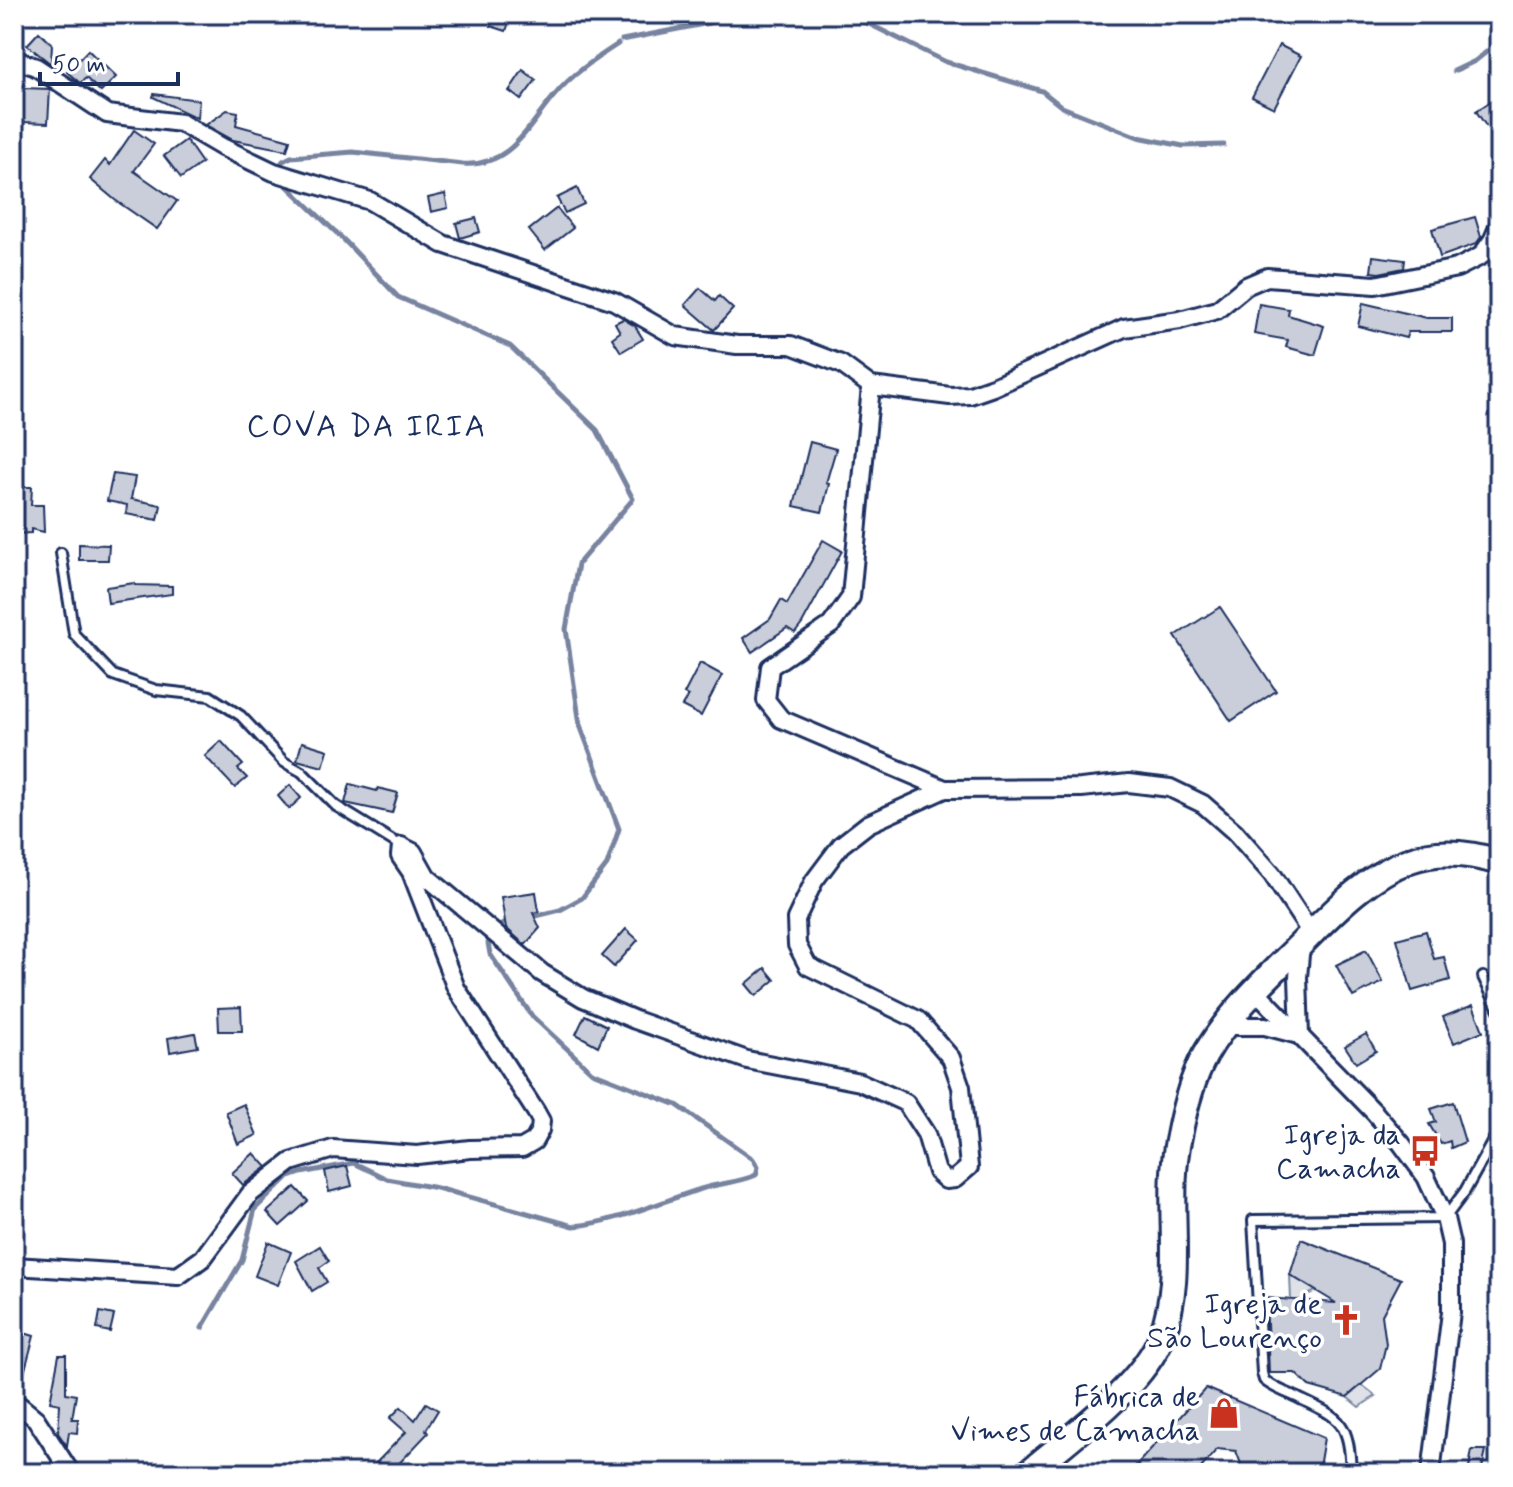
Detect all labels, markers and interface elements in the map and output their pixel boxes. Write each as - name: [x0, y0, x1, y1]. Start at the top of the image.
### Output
- scale bar: [40, 36, 178, 86]
- text: 50 m: [52, 50, 106, 81]
- district label: COVA DA IRIA: [246, 406, 488, 448]
- place label: Igreja da Camacha: [1276, 1116, 1401, 1189]
- bus stop icon: Igreja da Camacha: [1408, 1134, 1442, 1168]
- place label: Igreja de São Lourenço: [1147, 1285, 1322, 1358]
- church icon: Igreja de São Lourenço: [1329, 1303, 1363, 1337]
- place label: Fábrica de Vimes de Camacha: [951, 1378, 1200, 1451]
- shop icon: Fábrica de Vimes de Camacha: [1207, 1396, 1241, 1430]

